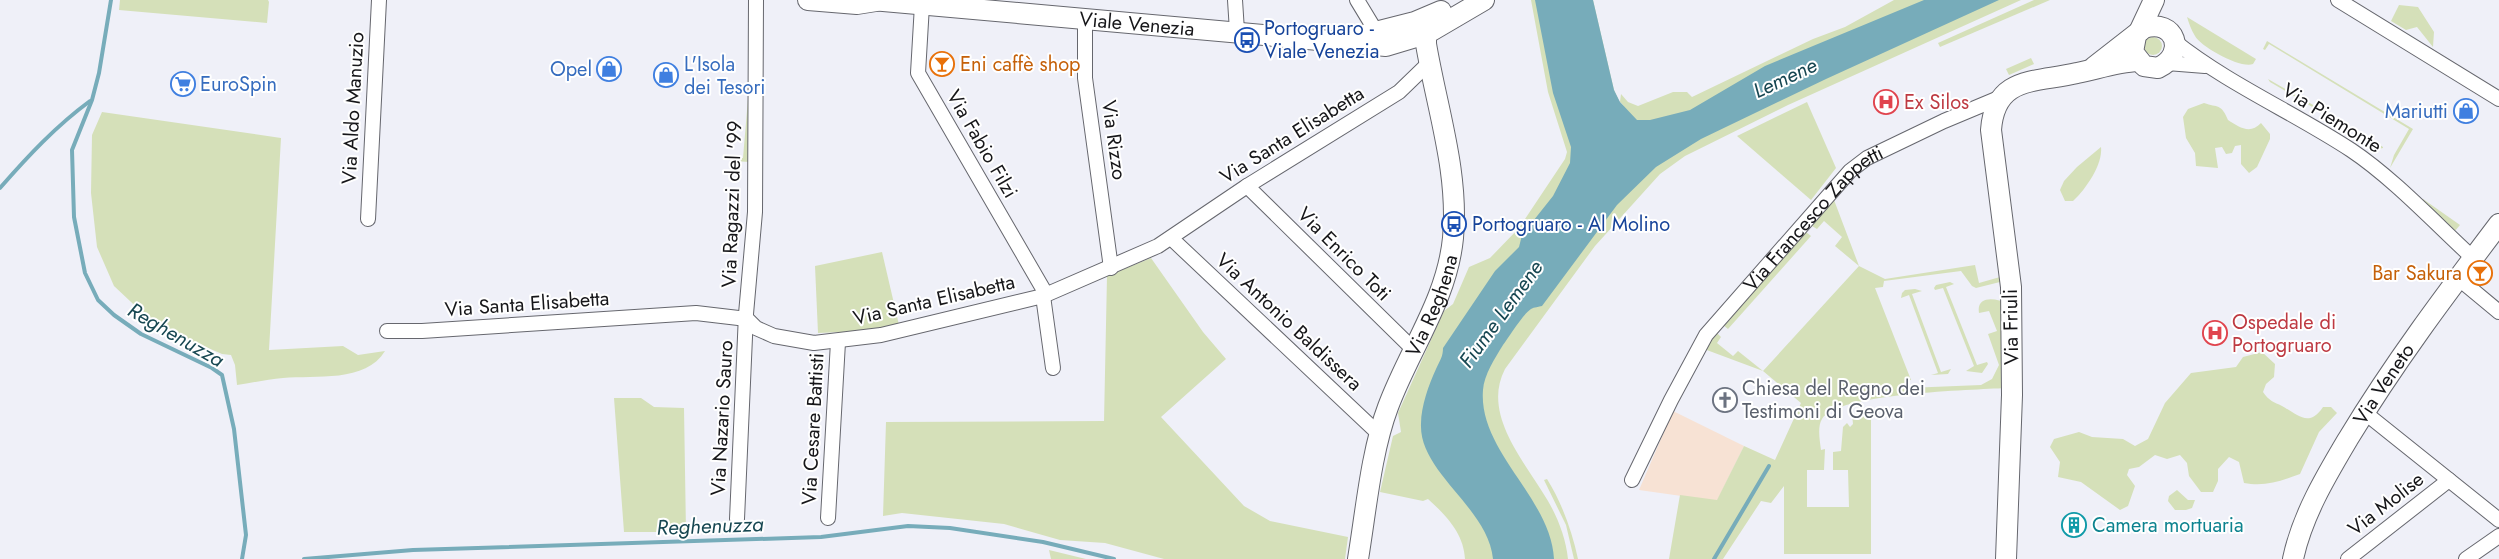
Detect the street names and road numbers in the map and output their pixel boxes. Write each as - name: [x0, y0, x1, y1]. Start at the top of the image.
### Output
- street label: Viale Venezia: [1078, 4, 1196, 43]
- street label: Via Aldo Manuzio: [335, 31, 371, 185]
- street label: Via Piemonte: [2277, 76, 2387, 160]
- street label: Via Santa Elisabetta: [1214, 79, 1370, 191]
- street label: Via Fabio Filzi: [939, 84, 1025, 204]
- street label: Via Rizzo: [1094, 98, 1134, 182]
- street label: Via Ragazzi del '99: [715, 120, 749, 288]
- street label: Via Francesco Zappetti: [1736, 138, 1888, 298]
- street label: Via Enrico Toti: [1291, 201, 1397, 307]
- street label: Via Antonio Baldissera: [1209, 246, 1369, 398]
- street label: Via Reghena: [1398, 252, 1465, 361]
- street label: Via Santa Elisabetta: [850, 267, 1018, 333]
- street label: Via Santa Elisabetta: [444, 284, 610, 324]
- street label: Via Friuli: [1996, 289, 2026, 365]
- street label: Via Veneto: [2346, 337, 2421, 430]
- street label: Via Nazario Sauro: [703, 340, 741, 496]
- street label: Via Cesare Battisti: [795, 352, 831, 506]
- street label: Via Molise: [2342, 465, 2430, 543]

